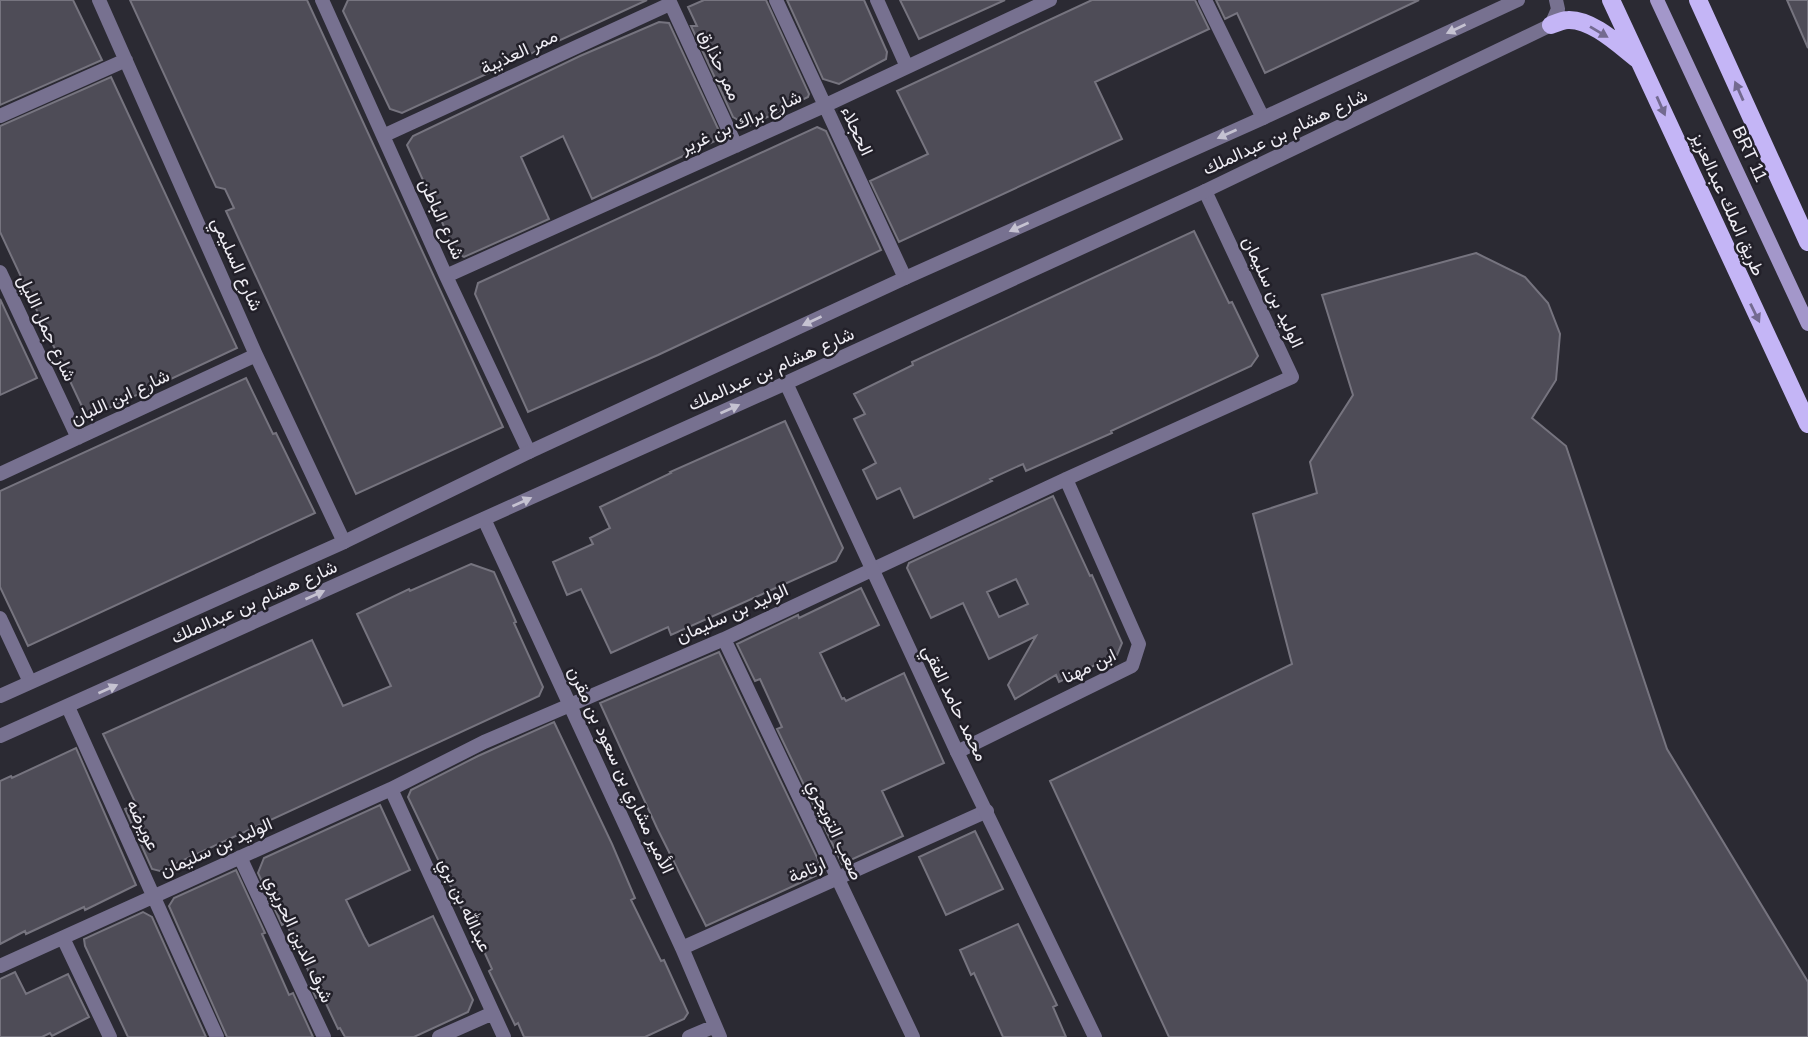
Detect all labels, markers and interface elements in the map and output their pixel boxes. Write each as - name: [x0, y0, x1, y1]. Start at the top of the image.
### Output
- one-way arrow: [1446, 23, 1466, 35]
- street label: ممر العذيبة: [477, 26, 561, 79]
- street label: ممر حذارق: [694, 26, 745, 104]
- one-way arrow: [1590, 26, 1609, 39]
- one-way arrow: [1733, 80, 1744, 101]
- street label: شارع هشام بن عبدالملك: [1199, 85, 1371, 181]
- street label: شارع براك بن غرير: [677, 86, 805, 160]
- one-way arrow: [1655, 96, 1667, 116]
- street label: الحجلاء: [837, 103, 877, 159]
- street label: BRT 11: [1728, 123, 1772, 185]
- one-way arrow: [1217, 128, 1237, 140]
- street label: طريق الملك عبدالعزيز: [1686, 128, 1769, 279]
- street label: شارع الباطن: [414, 176, 469, 263]
- street label: شارع السليمي: [203, 214, 267, 316]
- one-way arrow: [1009, 221, 1029, 233]
- street label: الوليد بن سليمان: [1238, 233, 1308, 351]
- street label: شارع جمل الليل: [12, 272, 80, 385]
- one-way arrow: [1749, 303, 1761, 323]
- one-way arrow: [802, 315, 822, 327]
- street label: شارع هشام بن عبدالملك: [685, 323, 858, 416]
- street label: شارع ابن اللبان: [67, 365, 174, 430]
- one-way arrow: [720, 403, 740, 415]
- one-way arrow: [512, 496, 533, 507]
- street label: شارع هشام بن عبدالملك: [168, 556, 341, 649]
- street label: الوليد بن سليمان: [673, 579, 792, 648]
- one-way arrow: [305, 589, 325, 601]
- street label: محمد حامد الفقي: [914, 642, 992, 766]
- street label: ابن مهنا: [1059, 645, 1119, 688]
- street label: الأمير مشاري بن سعود بن مقرن: [560, 663, 678, 879]
- one-way arrow: [97, 683, 118, 694]
- street label: صعب التويجري: [798, 777, 867, 885]
- street label: عويرضه: [122, 797, 163, 854]
- street label: الوليد بن سليمان: [157, 813, 276, 882]
- street label: ارتامة: [785, 853, 829, 888]
- street label: عبدالله بن بري: [430, 855, 496, 957]
- street label: شرف الدين الحريري: [256, 872, 337, 1008]

